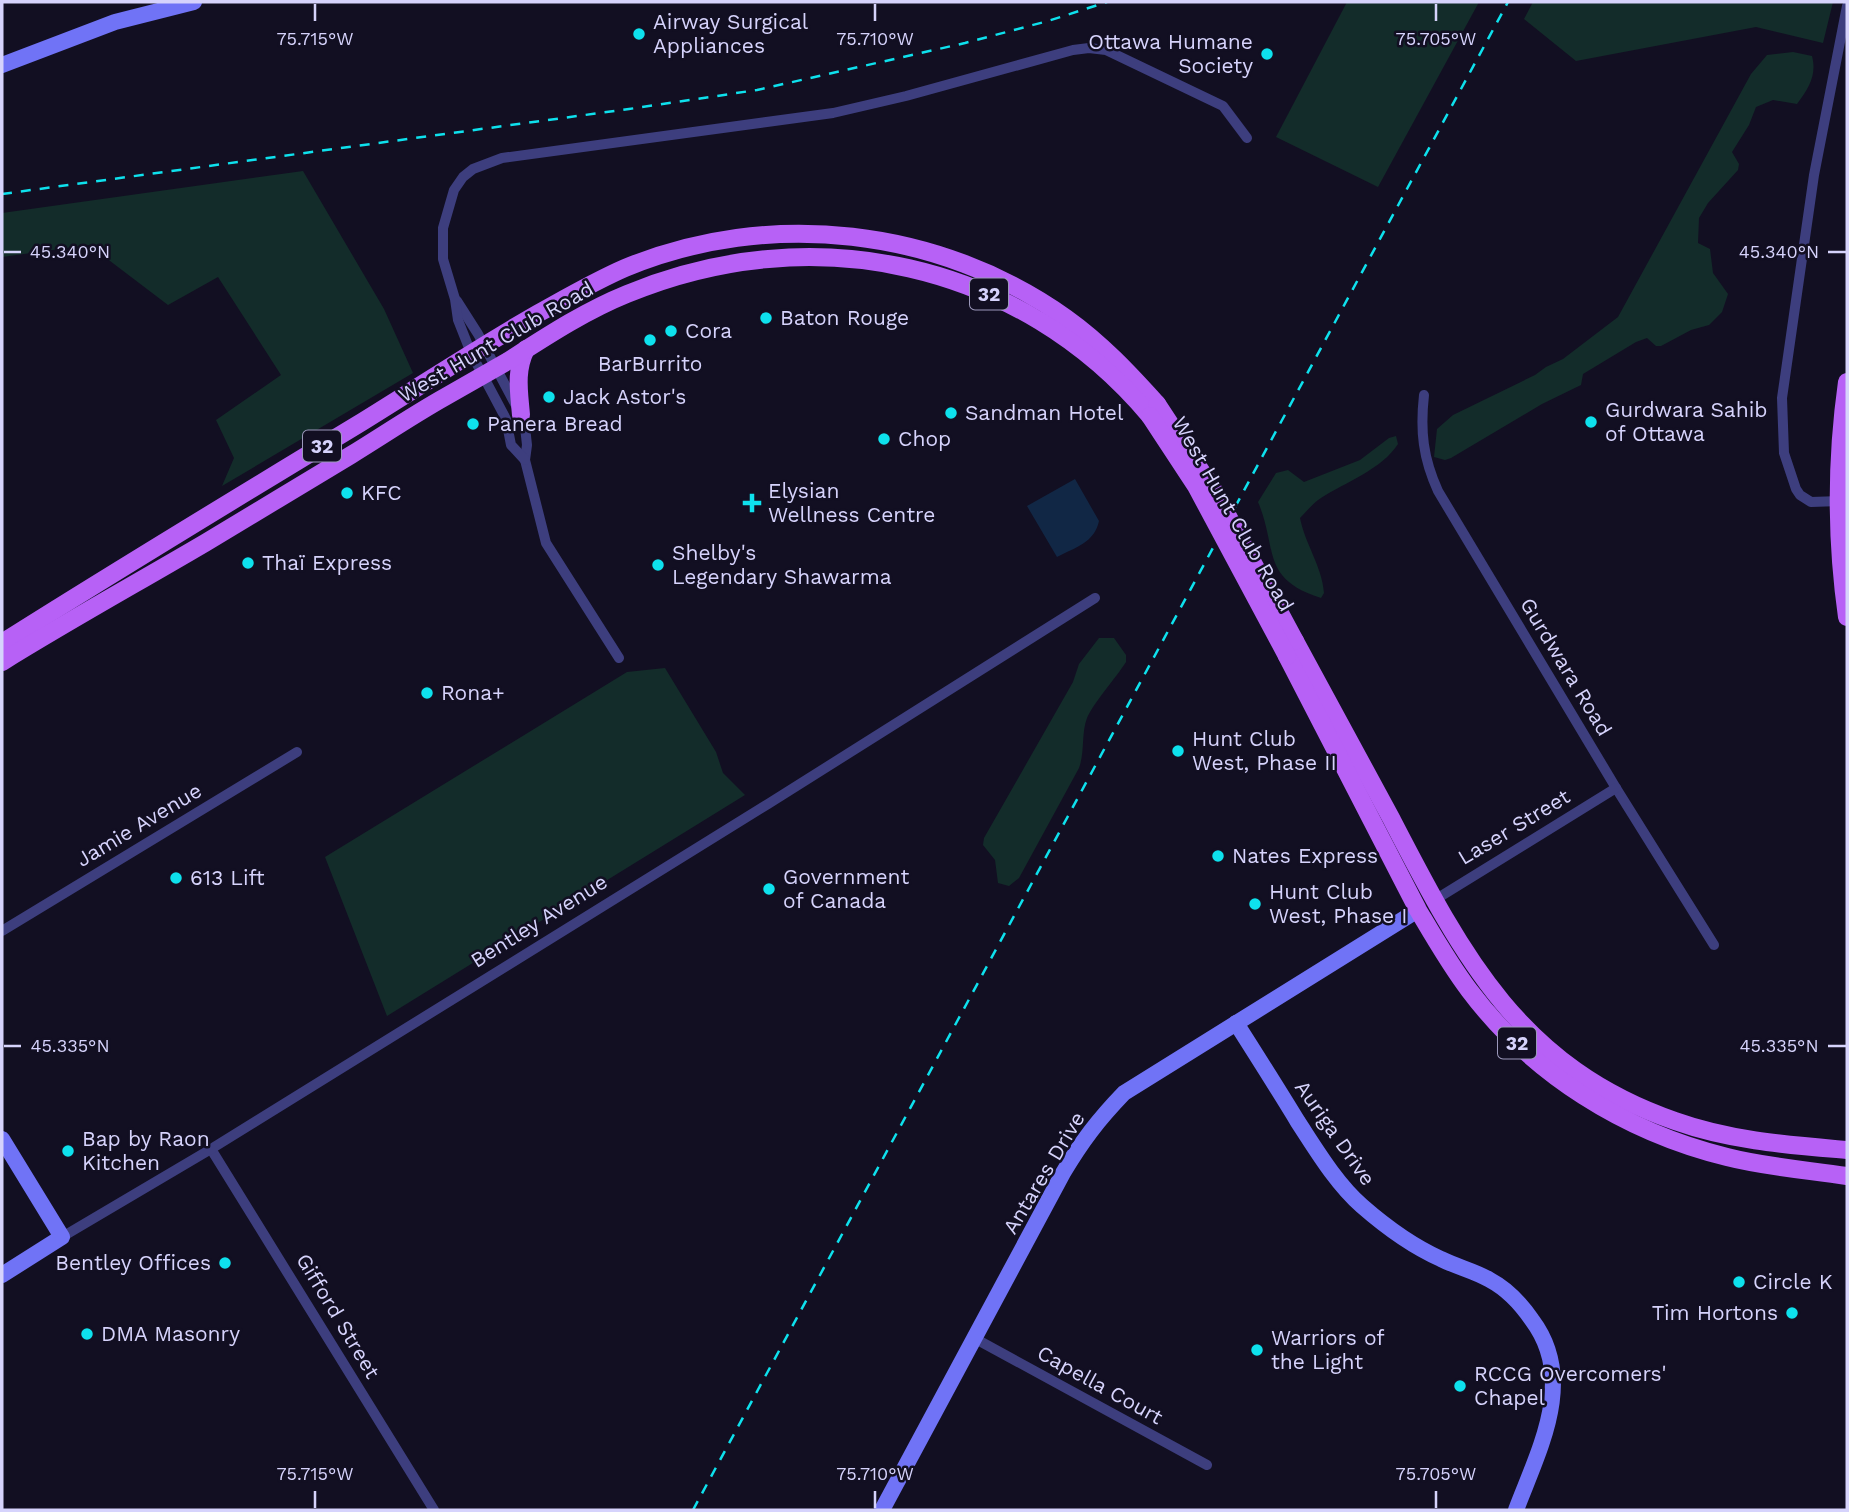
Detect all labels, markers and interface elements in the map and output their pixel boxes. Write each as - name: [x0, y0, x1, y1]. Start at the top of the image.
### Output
- place label: Airway Surgical Appliances: [653, 9, 809, 58]
- marker: Airway Surgical Appliances: [631, 26, 647, 42]
- text: 75.715°W: [277, 28, 353, 49]
- text: 75.710°W: [836, 28, 914, 49]
- text: 75.705°W: [1396, 28, 1476, 49]
- place label: Ottawa Humane Society: [1088, 29, 1253, 78]
- marker: Ottawa Humane Society: [1259, 46, 1275, 62]
- text: 45.340°N: [30, 241, 110, 262]
- text: 45.340°N: [1739, 241, 1819, 262]
- street label: West Hunt Club Road: [394, 275, 598, 408]
- road number: 32: [970, 278, 1008, 310]
- place label: Baton Rouge: [780, 305, 909, 330]
- marker: Baton Rouge: [758, 310, 774, 326]
- place label: Cora: [685, 318, 732, 343]
- marker: Cora: [663, 323, 679, 339]
- marker: BarBurrito: [642, 332, 658, 348]
- place label: BarBurrito: [598, 351, 702, 376]
- place label: Jack Astor's: [563, 384, 686, 409]
- marker: Jack Astor's: [541, 389, 557, 405]
- place label: Gurdwara Sahib of Ottawa: [1605, 397, 1768, 446]
- place label: Sandman Hotel: [965, 400, 1124, 425]
- marker: Sandman Hotel: [943, 405, 959, 421]
- place label: Panera Bread: [487, 411, 623, 436]
- street label: West Hunt Club Road: [1167, 412, 1300, 616]
- marker: Gurdwara Sahib of Ottawa: [1583, 414, 1599, 430]
- marker: Panera Bread: [465, 416, 481, 432]
- place label: Chop: [898, 426, 951, 451]
- road number: 32: [303, 430, 341, 462]
- marker: Chop: [876, 431, 892, 447]
- place label: Elysian Wellness Centre: [768, 478, 935, 527]
- place label: KFC: [361, 480, 402, 505]
- marker: KFC: [339, 485, 355, 501]
- marker: Elysian Wellness Centre: [742, 493, 762, 513]
- place label: Shelby's Legendary Shawarma: [672, 540, 892, 589]
- place label: Thaï Express: [262, 550, 392, 575]
- marker: Thaï Express: [240, 555, 256, 571]
- marker: Shelby's Legendary Shawarma: [650, 557, 666, 573]
- street label: Gurdwara Road: [1515, 593, 1618, 740]
- place label: Rona+: [441, 680, 505, 705]
- marker: Rona+: [419, 685, 435, 701]
- place label: Hunt Club West, Phase II: [1192, 726, 1337, 775]
- marker: Hunt Club West, Phase II: [1170, 743, 1186, 759]
- street label: Jamie Avenue: [72, 777, 206, 872]
- street label: Laser Street: [1453, 783, 1574, 870]
- place label: Nates Express: [1232, 843, 1378, 868]
- marker: Nates Express: [1210, 848, 1226, 864]
- place label: Government of Canada: [783, 864, 909, 913]
- place label: 613 Lift: [190, 865, 265, 890]
- street label: Bentley Avenue: [466, 869, 612, 973]
- marker: 613 Lift: [168, 870, 184, 886]
- place label: Hunt Club West, Phase I: [1269, 879, 1407, 928]
- marker: Government of Canada: [761, 881, 777, 897]
- marker: Hunt Club West, Phase I: [1247, 896, 1263, 912]
- road number: 32: [1498, 1028, 1536, 1058]
- text: 45.335°N: [30, 1035, 110, 1056]
- text: 45.335°N: [1739, 1035, 1819, 1056]
- street label: Auriga Drive: [1290, 1075, 1381, 1190]
- street label: Antares Drive: [997, 1107, 1090, 1238]
- place label: Bap by Raon Kitchen: [82, 1126, 210, 1175]
- marker: Bap by Raon Kitchen: [60, 1143, 76, 1159]
- street label: Gifford Street: [291, 1249, 386, 1383]
- place label: Bentley Offices: [55, 1250, 211, 1275]
- marker: Bentley Offices: [217, 1255, 233, 1271]
- place label: Circle K: [1753, 1269, 1833, 1294]
- marker: Circle K: [1731, 1274, 1747, 1290]
- place label: Tim Hortons: [1652, 1300, 1778, 1325]
- marker: Tim Hortons: [1784, 1305, 1800, 1321]
- place label: DMA Masonry: [101, 1321, 240, 1346]
- place label: Warriors of the Light: [1271, 1325, 1385, 1374]
- marker: DMA Masonry: [79, 1326, 95, 1342]
- street label: Capella Court: [1033, 1340, 1168, 1429]
- marker: Warriors of the Light: [1249, 1342, 1265, 1358]
- place label: RCCG Overcomers' Chapel: [1474, 1361, 1666, 1410]
- marker: RCCG Overcomers' Chapel: [1452, 1378, 1468, 1394]
- text: 75.715°W: [277, 1463, 353, 1484]
- text: 75.710°W: [836, 1463, 914, 1484]
- text: 75.705°W: [1396, 1463, 1476, 1484]

